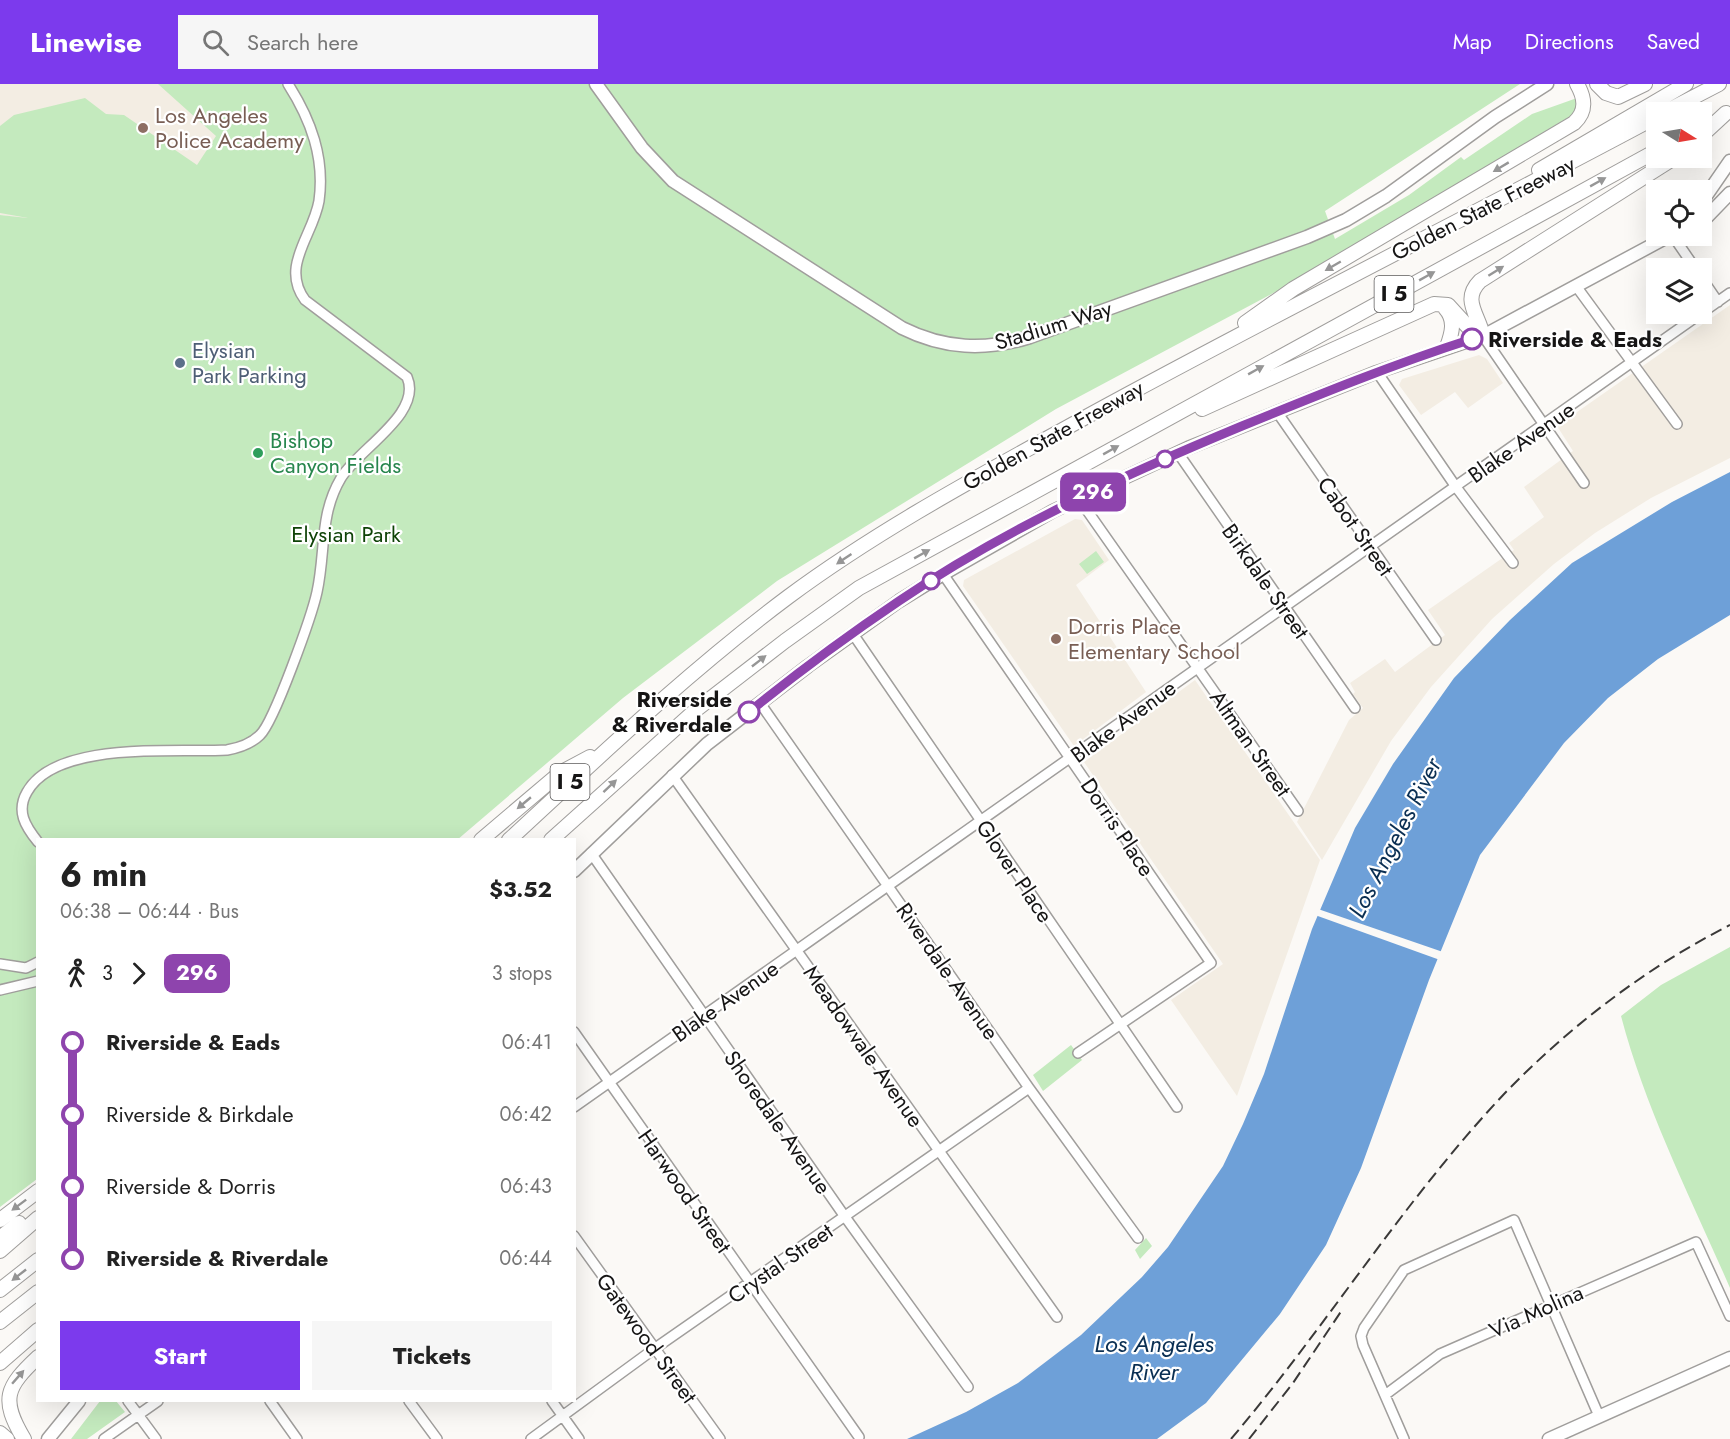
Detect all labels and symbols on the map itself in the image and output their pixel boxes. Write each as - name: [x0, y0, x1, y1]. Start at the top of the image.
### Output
- place label: Los Angeles Police Academy: [155, 99, 304, 156]
- north arrow: [1646, 102, 1712, 168]
- marker: Los Angeles Police Academy: [136, 121, 150, 135]
- street label: Golden State Freeway: [1386, 148, 1581, 268]
- one-way arrow: [1493, 162, 1509, 173]
- one-way arrow: [1590, 177, 1607, 187]
- one-way arrow: [1325, 260, 1341, 271]
- one-way arrow: [1488, 266, 1504, 277]
- one-way arrow: [1419, 271, 1436, 281]
- road number: I 5: [1374, 276, 1414, 312]
- street label: Stadium Way: [990, 292, 1116, 358]
- place label: Riverside & Eads: [1488, 323, 1662, 355]
- marker: Riverside & Eads: [1461, 328, 1483, 350]
- place label: Elysian Park Parking: [192, 334, 307, 391]
- marker: Elysian Park Parking: [173, 356, 187, 370]
- one-way arrow: [1248, 365, 1265, 375]
- street label: Golden State Freeway: [957, 372, 1150, 498]
- street label: Blake Avenue: [1461, 393, 1581, 491]
- place label: Bishop Canyon Fields: [270, 424, 401, 481]
- one-way arrow: [1102, 445, 1119, 455]
- marker: Bishop Canyon Fields: [251, 446, 265, 460]
- unlabelled marker: [1156, 450, 1174, 468]
- street label: Cabot Street: [1310, 470, 1402, 583]
- line badge: 296: [1058, 472, 1128, 512]
- street label: Birkdale Street: [1215, 517, 1318, 646]
- park label: Elysian Park: [291, 518, 401, 550]
- one-way arrow: [913, 549, 930, 559]
- one-way arrow: [837, 553, 853, 565]
- unlabelled marker: [922, 572, 940, 590]
- place label: Dorris Place Elementary School: [1068, 610, 1240, 667]
- marker: Dorris Place Elementary School: [1049, 632, 1063, 646]
- one-way arrow: [751, 655, 767, 667]
- street label: Blake Avenue: [1064, 672, 1182, 770]
- place label: Riverside & Riverdale: [612, 683, 732, 740]
- street label: Altman Street: [1203, 683, 1300, 803]
- marker: Riverside & Riverdale: [738, 701, 760, 723]
- water label: Los Angeles River: [1339, 750, 1451, 924]
- road number: I 5: [550, 764, 590, 800]
- street label: Dorris Place: [1073, 771, 1163, 883]
- one-way arrow: [602, 779, 617, 793]
- one-way arrow: [517, 796, 532, 809]
- street label: Glover Place: [969, 813, 1061, 929]
- street label: Riverdale Avenue: [889, 896, 1007, 1046]
- street label: Blake Avenue: [665, 952, 785, 1050]
- street label: Meadowvale Avenue: [796, 958, 932, 1134]
- street label: Shoredale Avenue: [716, 1044, 840, 1200]
- street label: Harwood Street: [630, 1123, 740, 1260]
- one-way arrow: [11, 1199, 26, 1211]
- street label: Crystal Street: [721, 1215, 840, 1311]
- street label: Gatewood Street: [589, 1266, 706, 1410]
- one-way arrow: [11, 1269, 27, 1282]
- street label: Via Molina: [1484, 1276, 1588, 1346]
- water label: Los Angeles River: [1094, 1326, 1214, 1389]
- one-way arrow: [12, 1369, 25, 1385]

